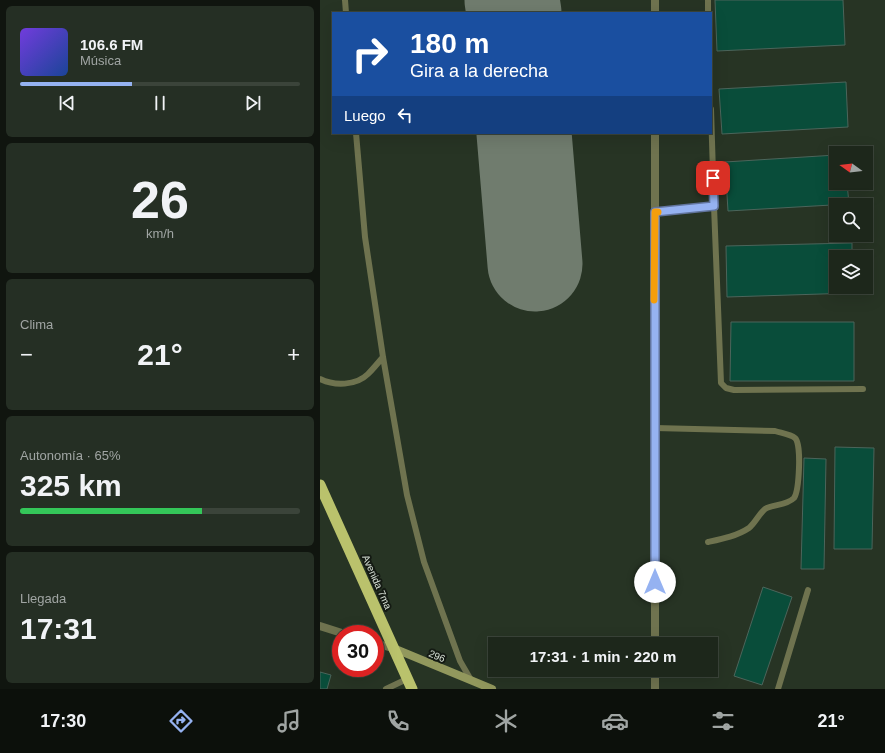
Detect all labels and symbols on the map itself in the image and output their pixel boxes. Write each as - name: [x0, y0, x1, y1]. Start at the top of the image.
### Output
- north arrow: [829, 146, 873, 190]
- pin: [696, 161, 730, 195]
- street label: Avenida 7ma: [360, 553, 394, 611]
- position arrow: [634, 561, 676, 603]
- speed limit sign: 30: [332, 625, 384, 677]
- street label: 296: [427, 648, 447, 664]

